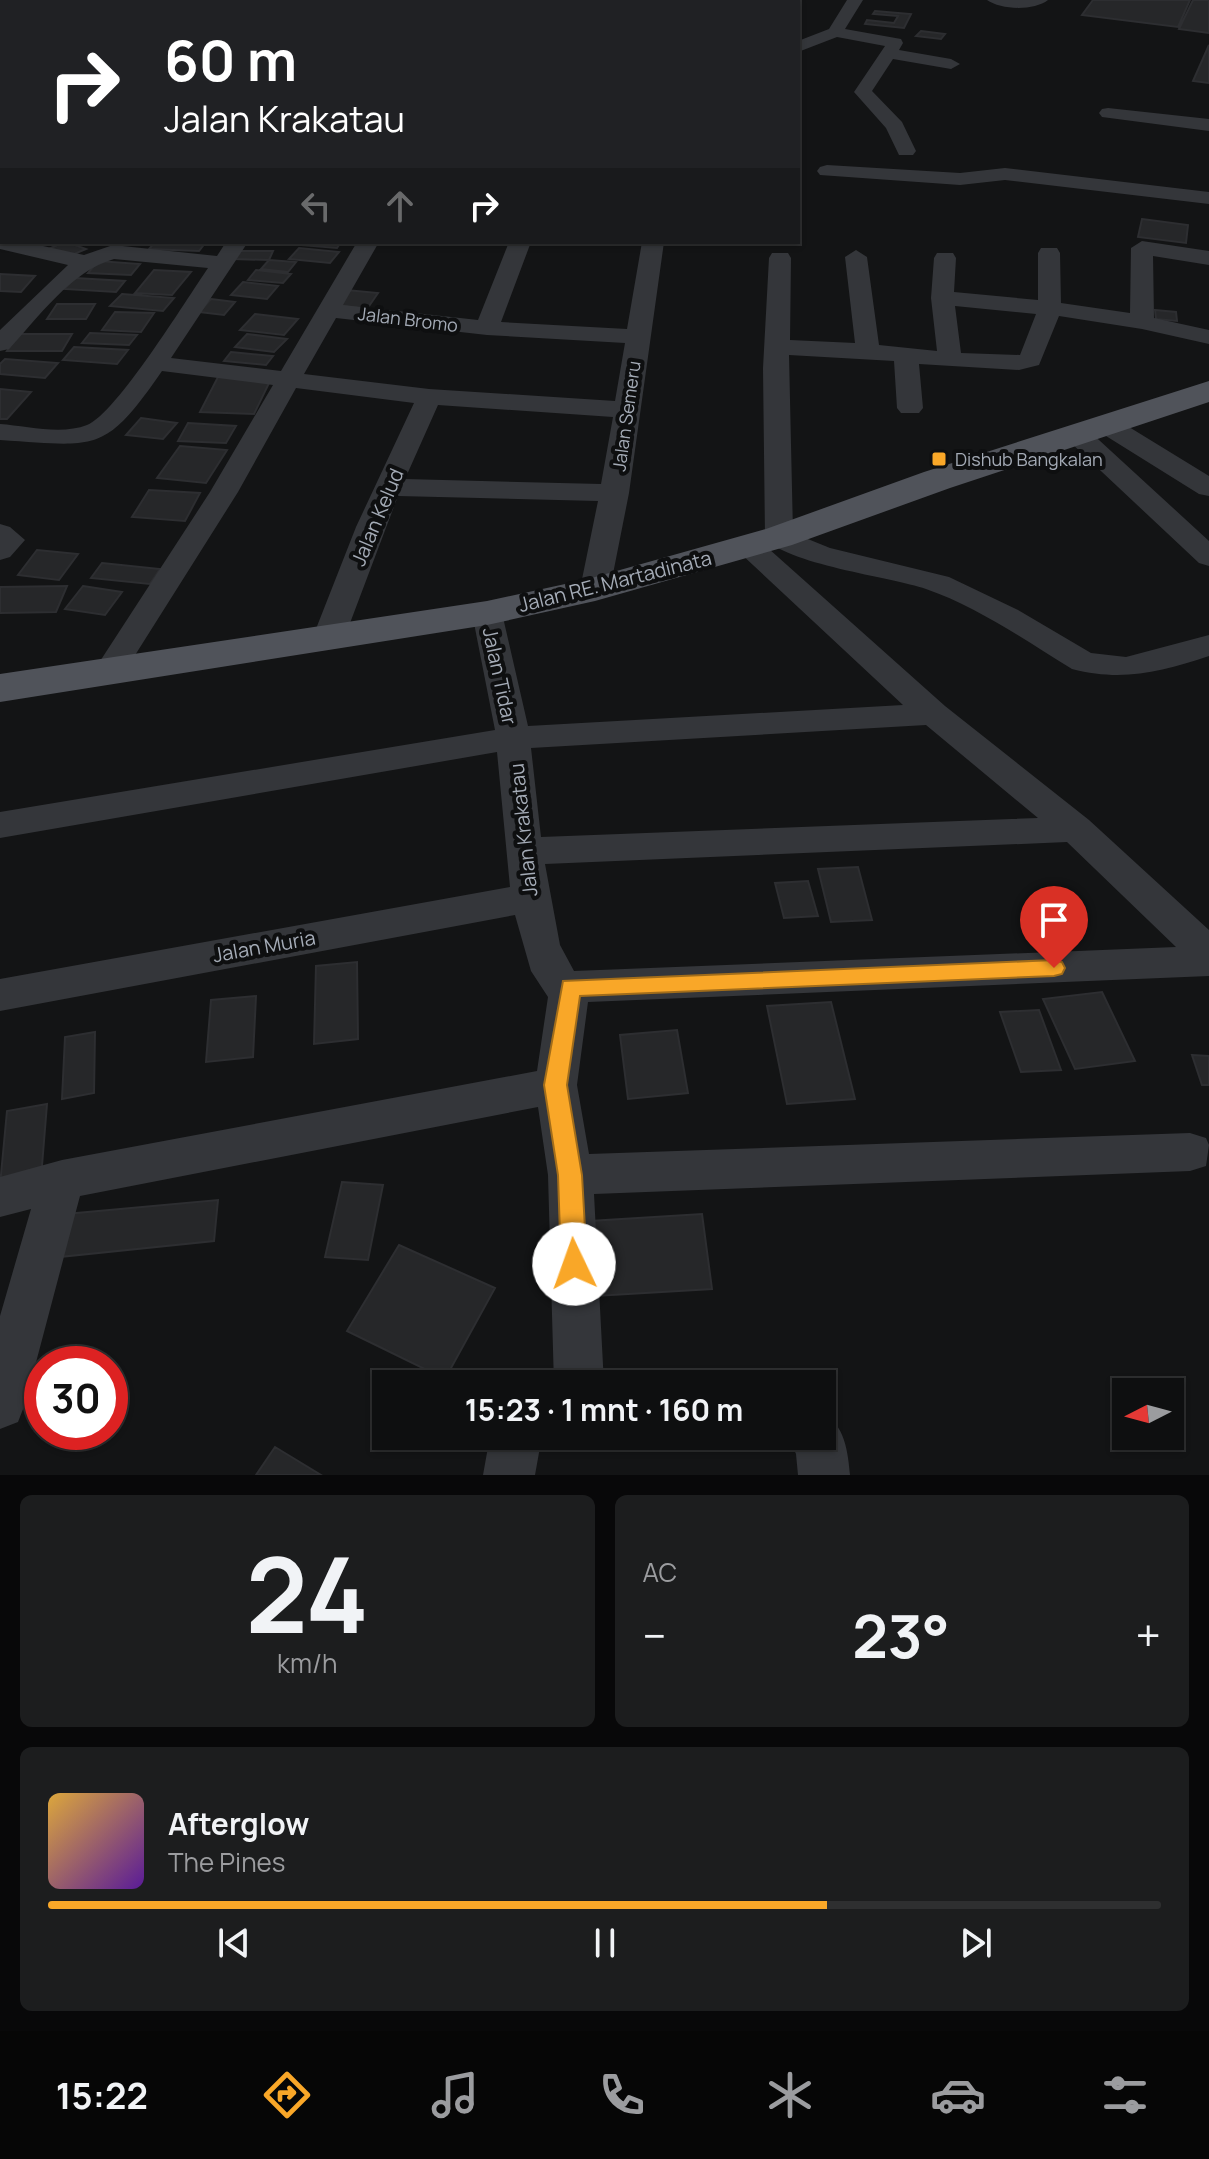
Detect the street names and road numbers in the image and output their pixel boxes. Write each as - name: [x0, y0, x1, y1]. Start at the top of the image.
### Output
- street label: Jalan Bromo: [357, 301, 459, 337]
- street label: Jalan Semeru: [606, 359, 646, 473]
- street label: Jalan Kelud: [344, 464, 410, 570]
- street label: Jalan RE. Martadinata: [516, 544, 714, 618]
- street label: Jalan Tidar: [477, 625, 523, 727]
- street label: Jalan Krakatau: [503, 762, 543, 898]
- street label: Jalan Muria: [211, 924, 317, 968]

